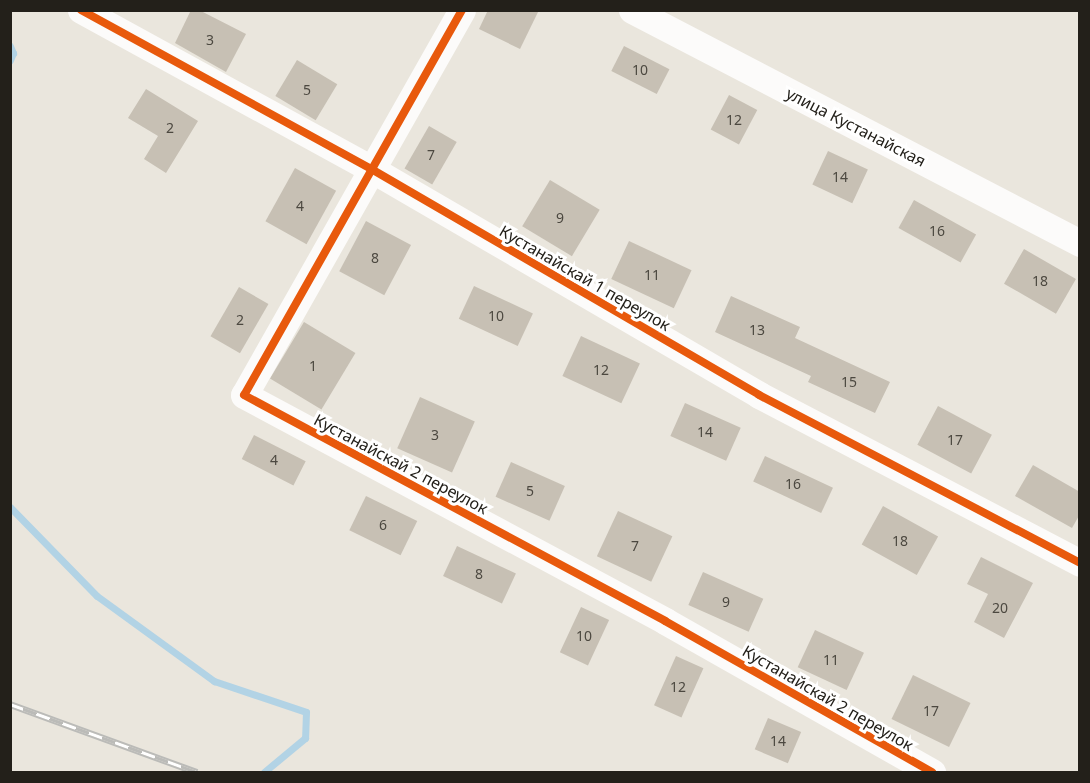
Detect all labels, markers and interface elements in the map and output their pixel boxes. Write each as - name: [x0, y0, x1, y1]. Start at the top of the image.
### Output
- house number: 3: [206, 32, 214, 48]
- house number: 10: [632, 62, 648, 78]
- house number: 5: [303, 82, 311, 98]
- street label: улица Кустанайская: [783, 83, 929, 171]
- house number: 12: [726, 112, 742, 128]
- house number: 2: [166, 120, 174, 136]
- house number: 7: [427, 147, 435, 163]
- house number: 14: [832, 169, 848, 185]
- house number: 4: [296, 198, 304, 214]
- house number: 9: [556, 210, 564, 226]
- street label: Кустанайскай 1 переулок: [496, 221, 674, 335]
- house number: 16: [929, 223, 945, 239]
- house number: 8: [371, 250, 379, 266]
- house number: 11: [644, 267, 660, 283]
- house number: 18: [1032, 273, 1048, 289]
- house number: 10: [488, 308, 504, 324]
- house number: 2: [236, 312, 244, 328]
- house number: 13: [749, 322, 765, 338]
- house number: 1: [309, 358, 317, 374]
- house number: 12: [593, 362, 609, 378]
- house number: 15: [841, 374, 857, 390]
- street label: Кустанайскай 2 переулок: [311, 410, 491, 518]
- house number: 14: [697, 424, 713, 440]
- house number: 3: [431, 427, 439, 443]
- house number: 17: [947, 432, 963, 448]
- house number: 4: [270, 452, 278, 468]
- house number: 16: [785, 476, 801, 492]
- house number: 5: [526, 483, 534, 499]
- house number: 6: [379, 517, 387, 533]
- house number: 18: [892, 533, 908, 549]
- house number: 7: [631, 538, 639, 554]
- house number: 8: [475, 566, 483, 582]
- house number: 9: [722, 594, 730, 610]
- house number: 20: [992, 600, 1008, 616]
- house number: 10: [576, 628, 592, 644]
- street label: Кустанайскай 2 переулок: [739, 641, 917, 755]
- house number: 11: [823, 652, 839, 668]
- house number: 12: [670, 679, 686, 695]
- house number: 17: [923, 703, 939, 719]
- house number: 14: [770, 733, 786, 749]

